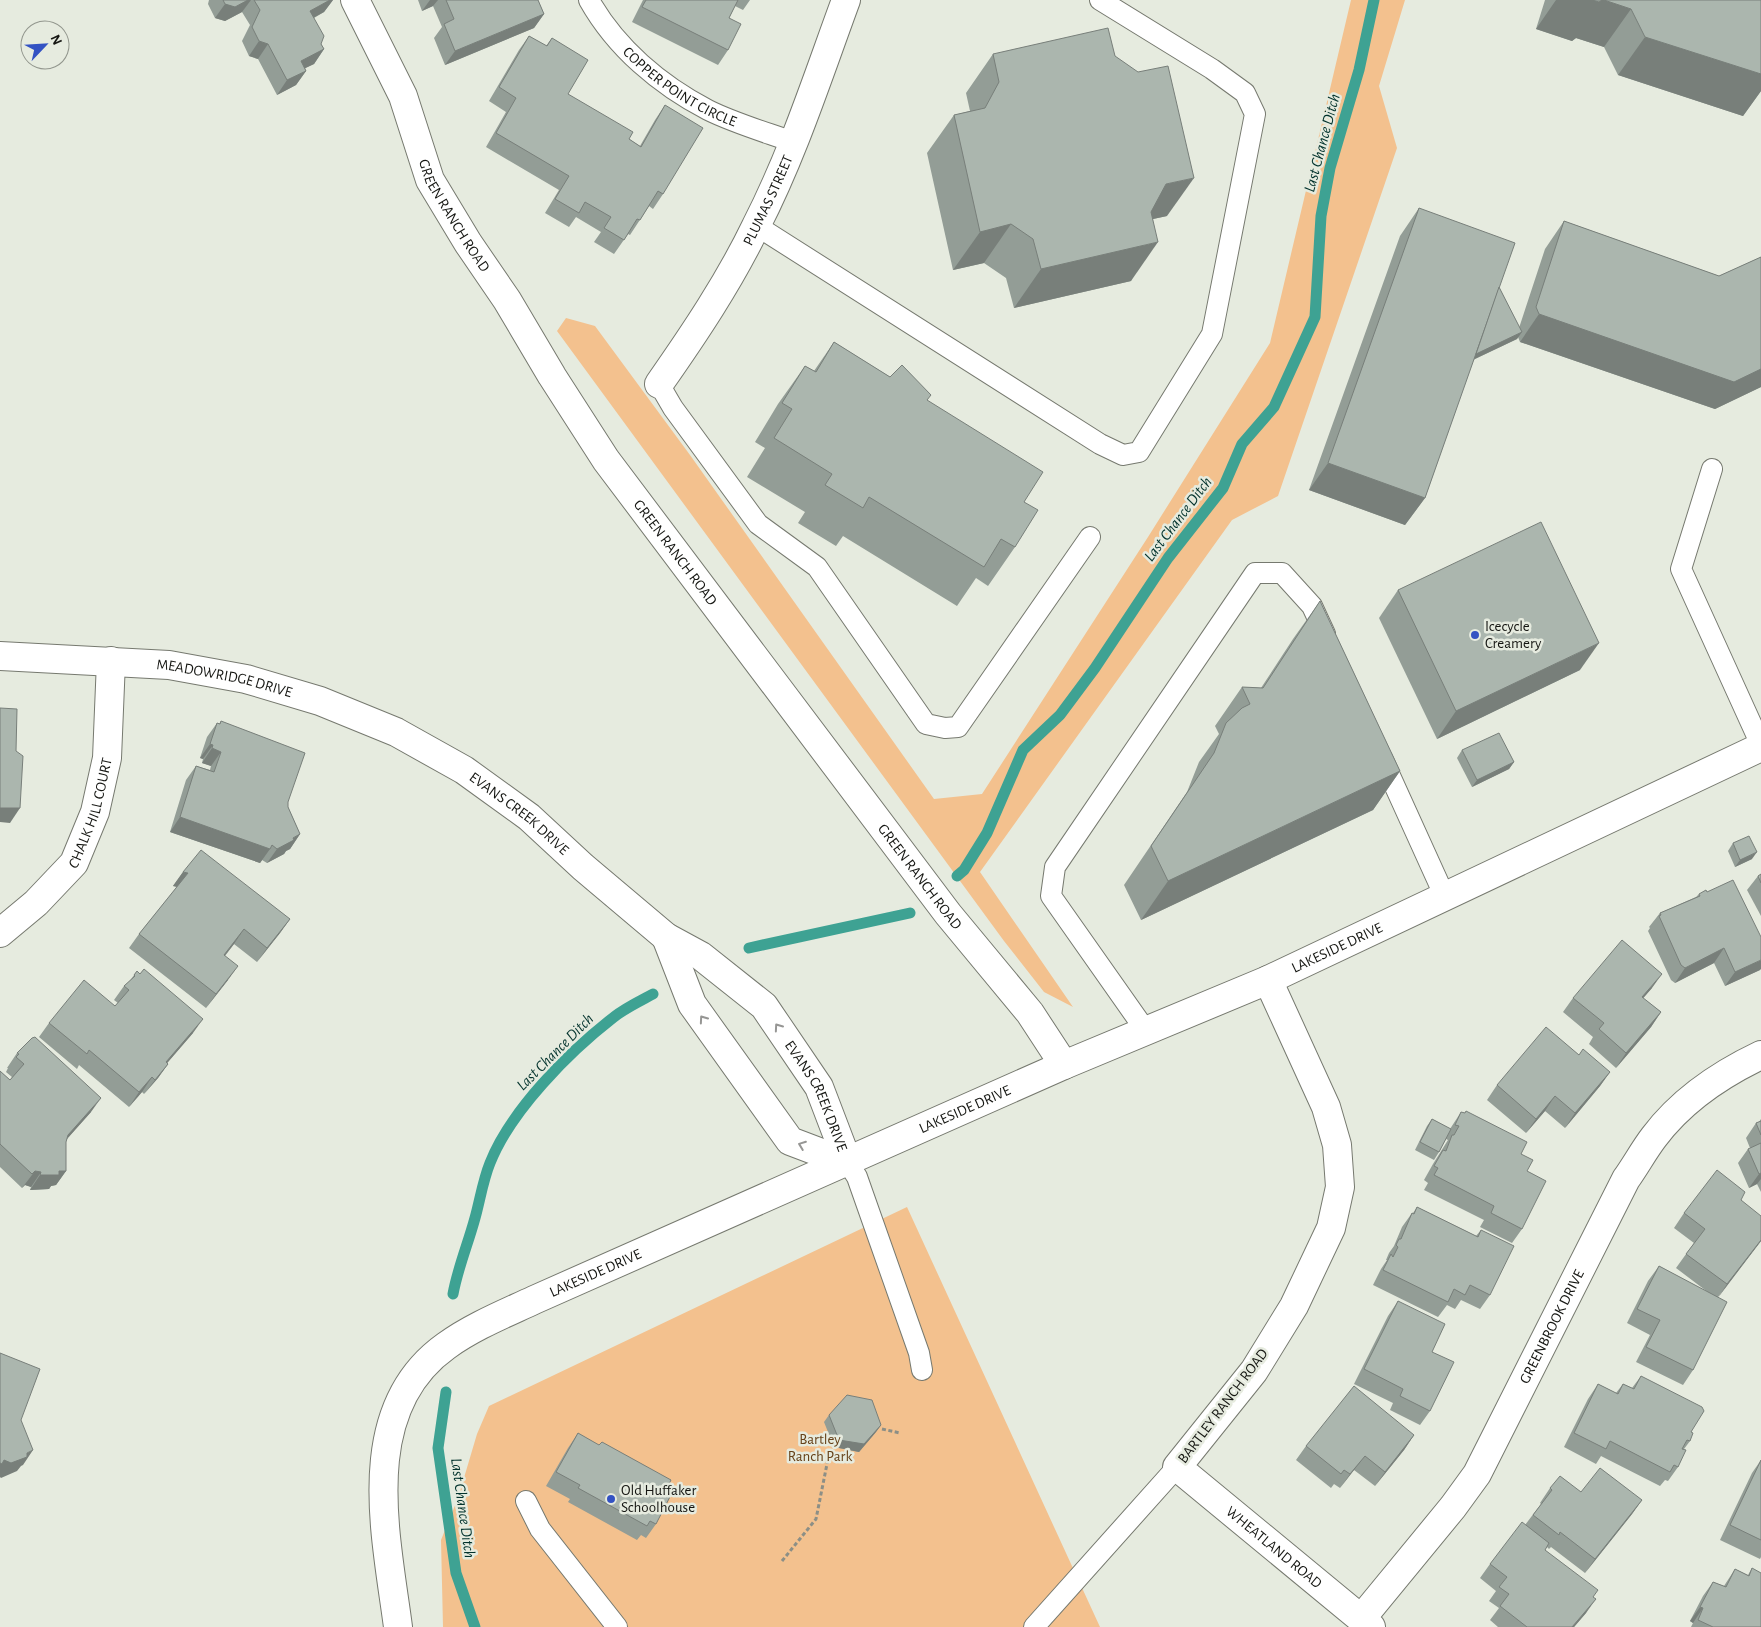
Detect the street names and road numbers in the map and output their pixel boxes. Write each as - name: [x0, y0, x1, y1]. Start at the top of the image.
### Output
- street label: COPPER POINT CIRCLE: [620, 44, 739, 129]
- street label: PLUMAS STREET: [740, 152, 795, 248]
- street label: GREEN RANCH ROAD: [416, 157, 493, 275]
- street label: GREEN RANCH ROAD: [631, 497, 720, 608]
- street label: MEADOWRIDGE DRIVE: [156, 657, 294, 700]
- street label: CHALK HILL COURT: [65, 756, 114, 871]
- street label: EVANS CREEK DRIVE: [467, 769, 572, 857]
- street label: GREEN RANCH ROAD: [875, 821, 965, 932]
- street label: LAKESIDE DRIVE: [1289, 920, 1385, 975]
- street label: EVANS CREEK DRIVE: [782, 1038, 850, 1153]
- street label: LAKESIDE DRIVE: [917, 1082, 1013, 1136]
- street label: LAKESIDE DRIVE: [547, 1246, 643, 1300]
- street label: GREENBROOK DRIVE: [1517, 1267, 1587, 1386]
- street label: BARTLEY RANCH ROAD: [1175, 1346, 1271, 1466]
- street label: WHEATLAND ROAD: [1223, 1503, 1325, 1591]

